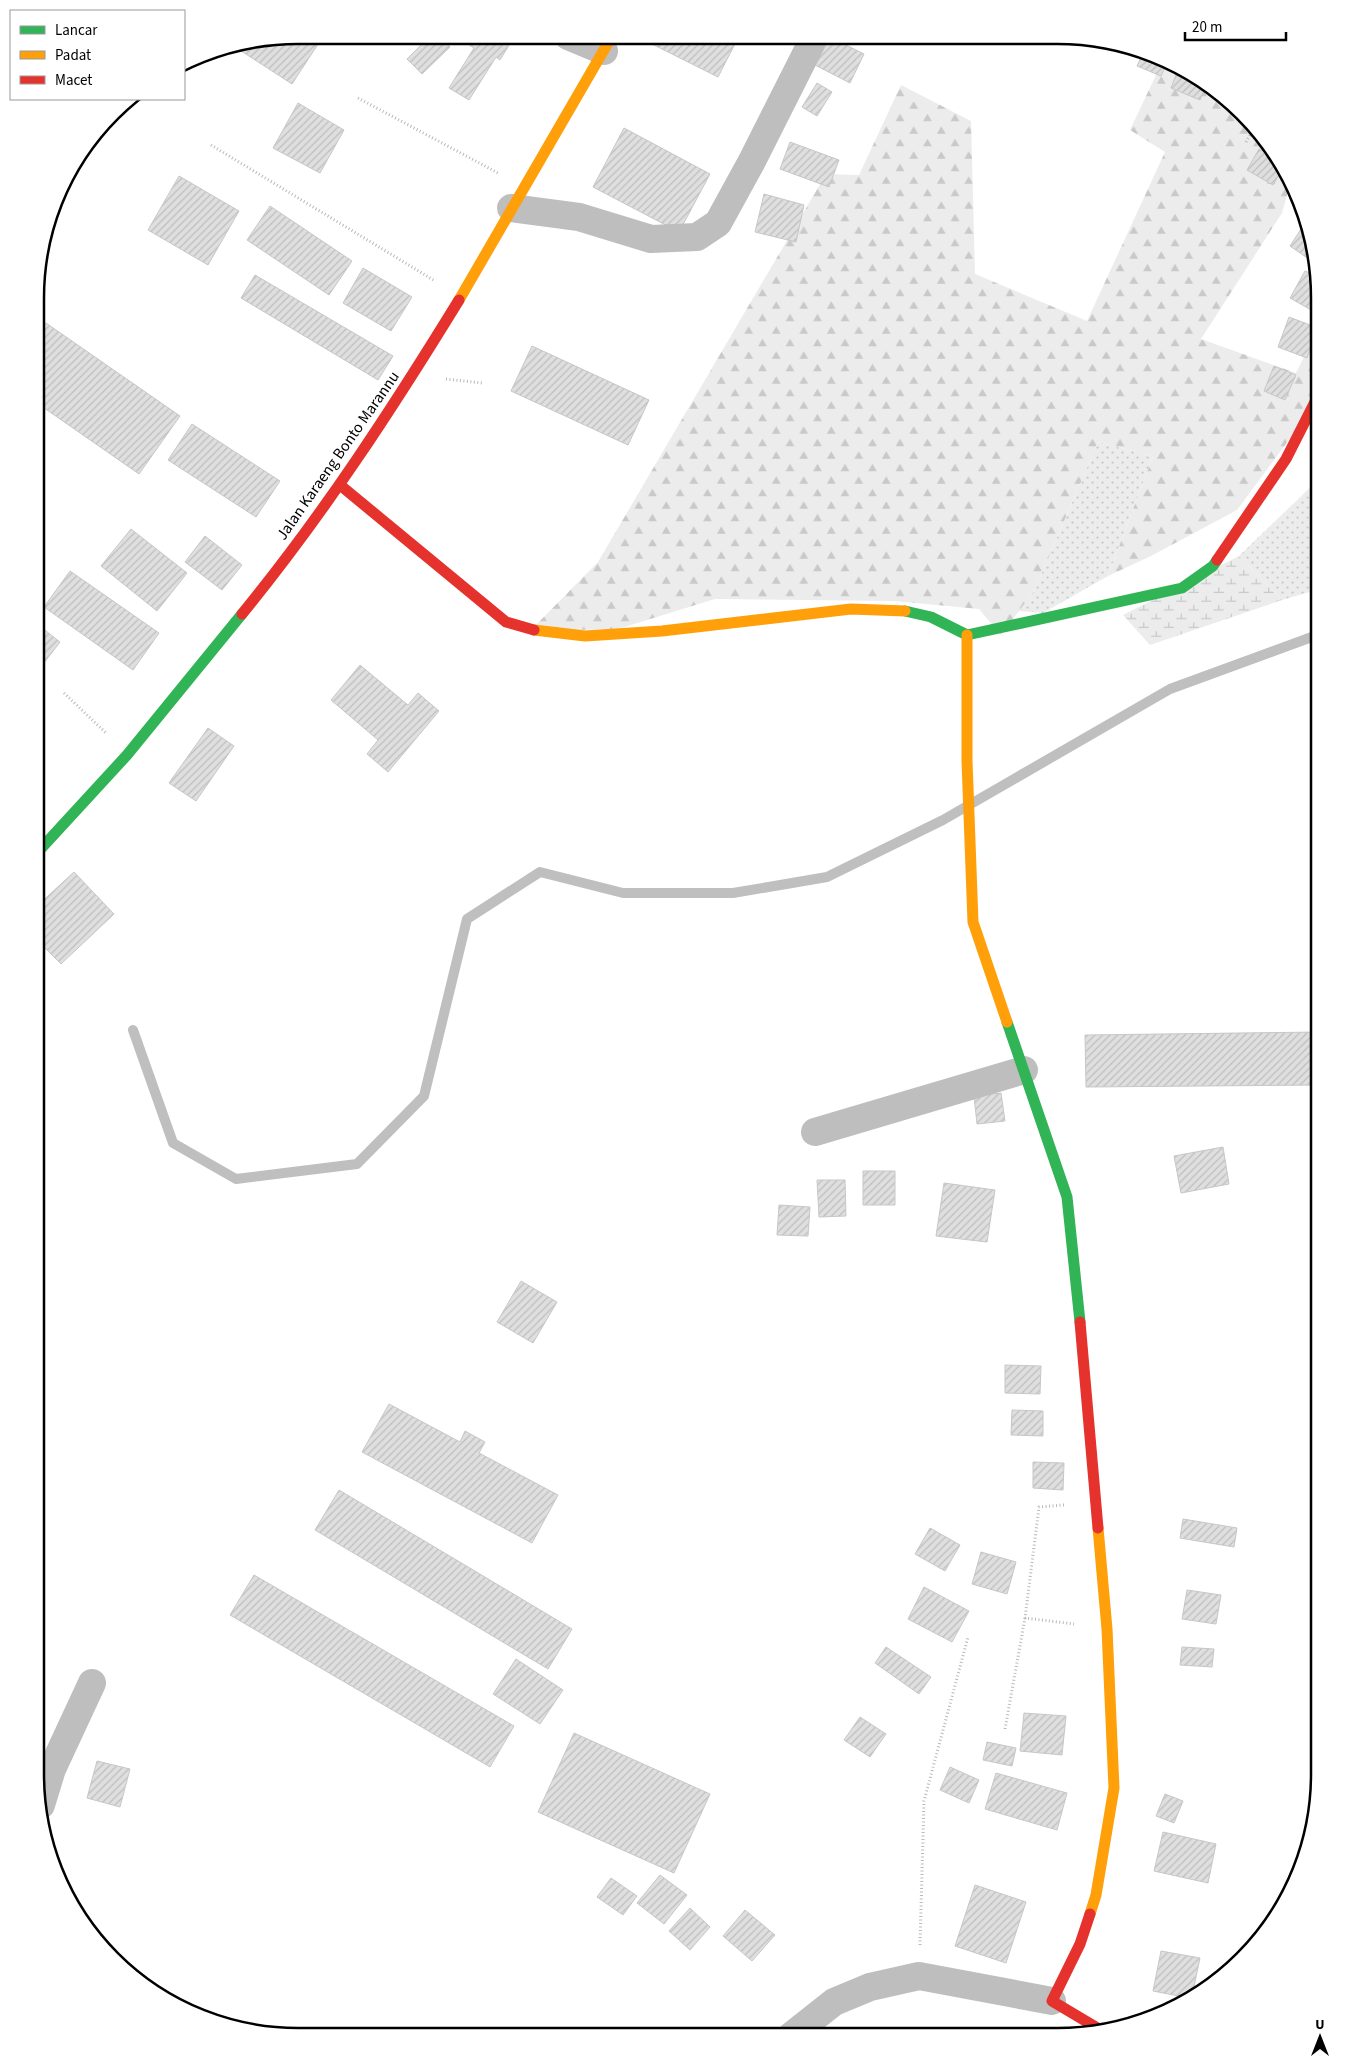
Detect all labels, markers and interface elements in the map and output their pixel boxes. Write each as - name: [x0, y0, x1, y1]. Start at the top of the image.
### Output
- legend: [10, 10, 185, 100]
- scale bar: [1185, 10, 1286, 42]
- text: 20 m: [1192, 17, 1222, 38]
- text: Lancar: [55, 20, 98, 41]
- text: Padat: [55, 45, 91, 66]
- text: Macet: [55, 70, 92, 91]
- street label: Jalan Karaeng Bonto Marannu: [271, 367, 405, 544]
- north arrow: [1295, 2012, 1345, 2062]
- text: U: [1315, 2015, 1325, 2035]

